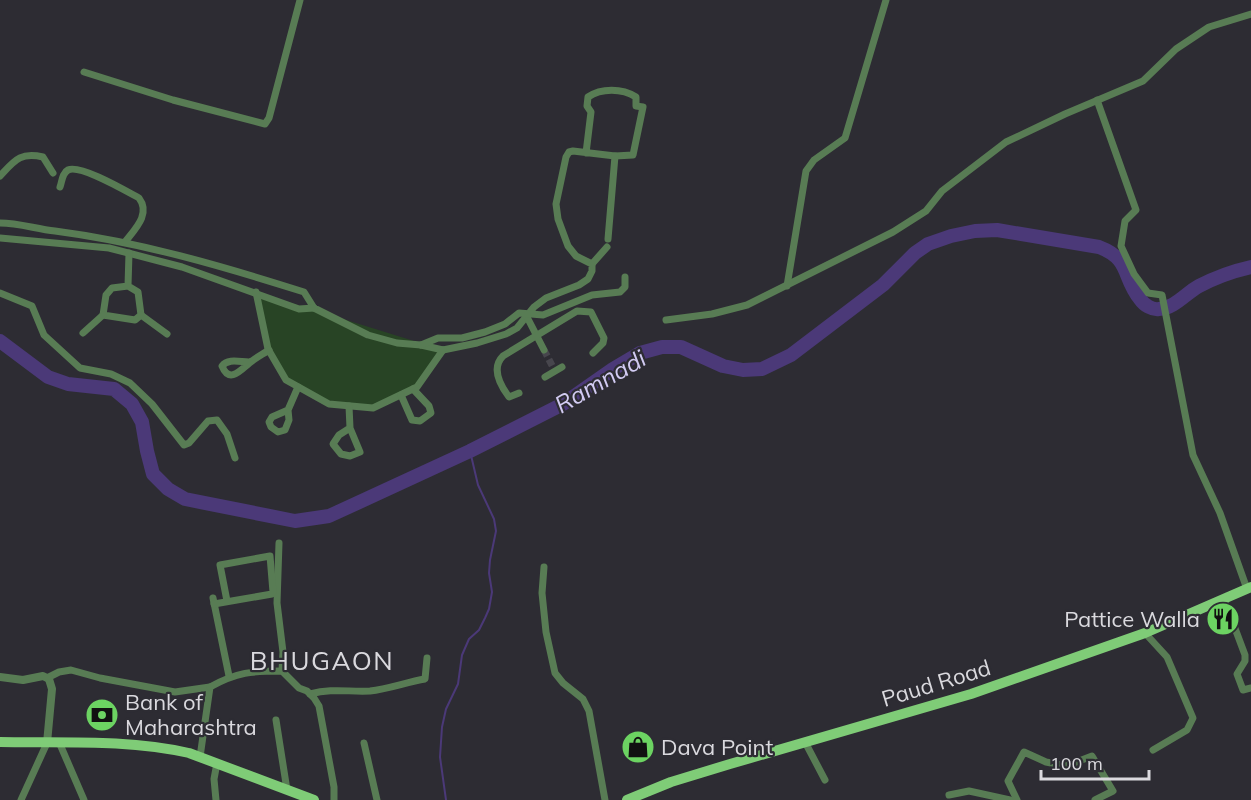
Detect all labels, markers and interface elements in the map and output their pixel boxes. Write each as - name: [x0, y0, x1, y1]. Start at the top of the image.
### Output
- water label: Ramnadi: [549, 343, 651, 419]
- restaurant icon: Pattice Walla: [1205, 601, 1241, 637]
- place label: Pattice Walla: [1064, 605, 1200, 633]
- district label: BHUGAON: [250, 644, 394, 677]
- street label: Paud Road: [878, 653, 994, 713]
- place label: Bank of Maharashtra: [125, 688, 257, 741]
- bank icon: Bank of Maharashtra: [84, 697, 120, 733]
- shop icon: Dava Point: [620, 729, 656, 765]
- place label: Dava Point: [661, 733, 773, 761]
- scale bar: [1041, 743, 1149, 781]
- text: 100 m: [1050, 752, 1103, 775]

